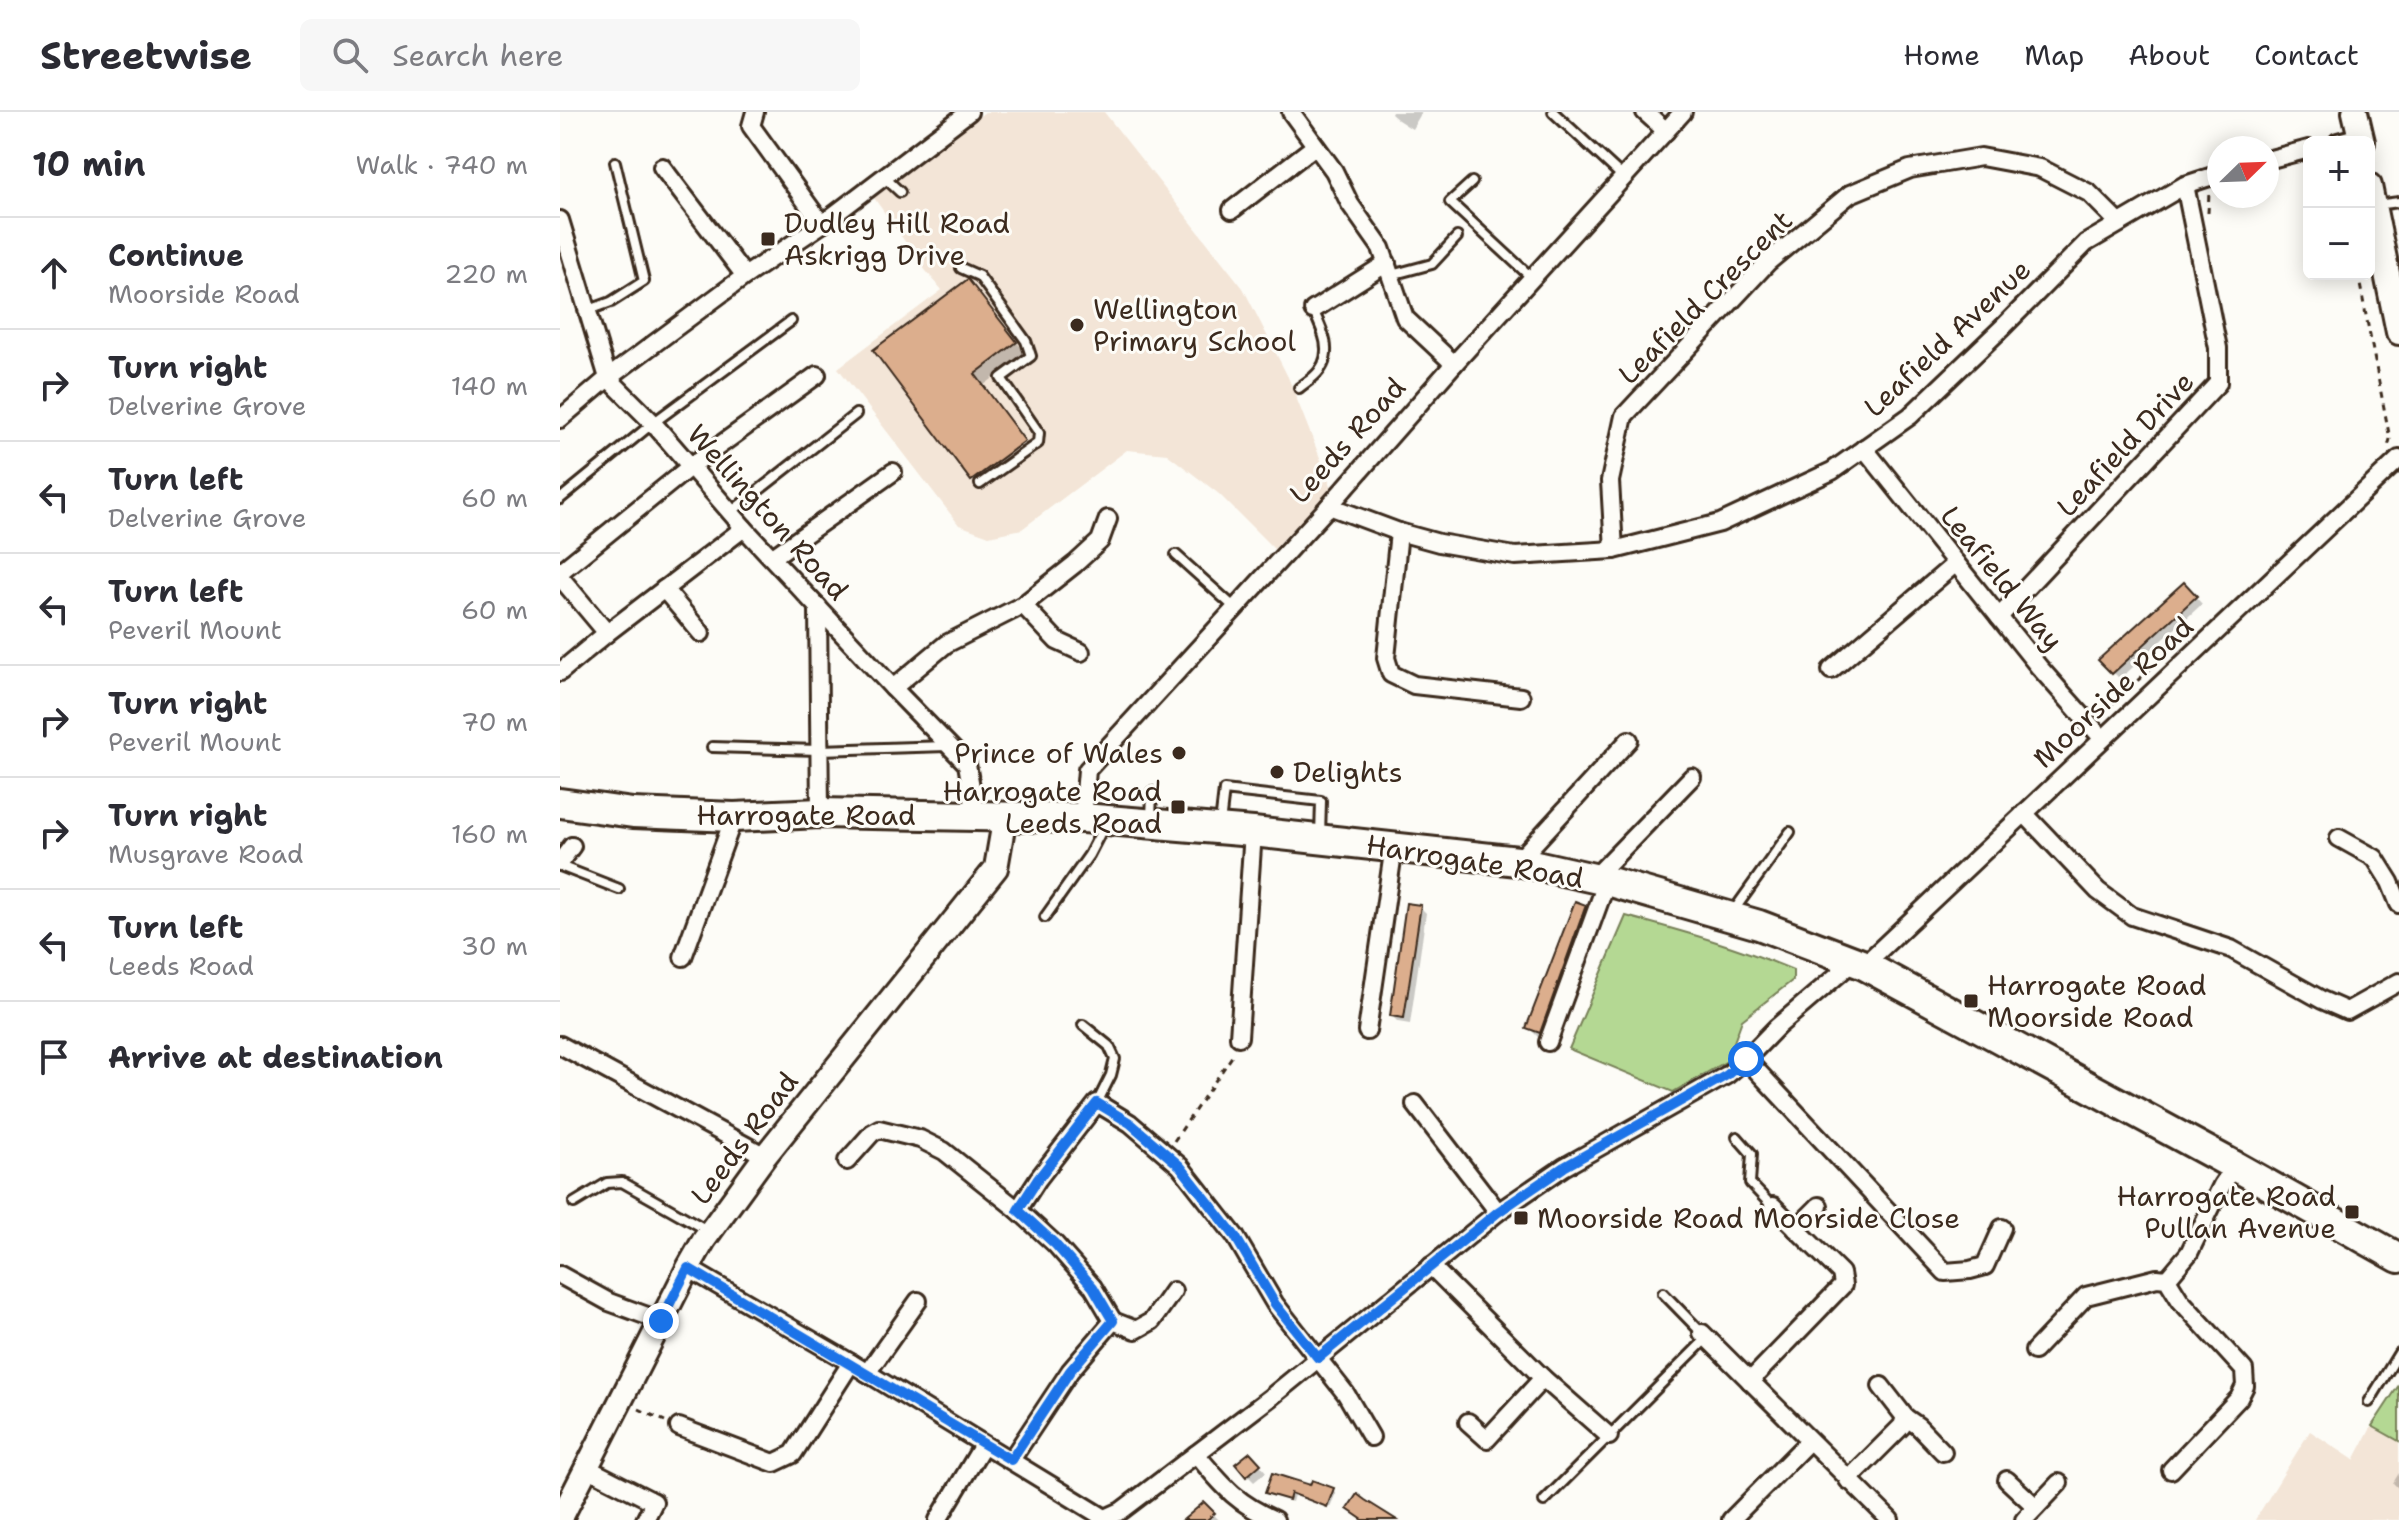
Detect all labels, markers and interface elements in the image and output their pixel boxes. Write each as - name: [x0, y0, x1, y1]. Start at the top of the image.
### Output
- search box: [300, 19, 860, 91]
- text: Streetwise: [40, 30, 252, 81]
- icon: search: [328, 33, 372, 77]
- text: Search here: [392, 35, 564, 76]
- text: Home: [1903, 36, 1980, 74]
- text: Map: [2024, 36, 2084, 74]
- text: About: [2128, 36, 2210, 74]
- text: Contact: [2254, 36, 2359, 74]
- north arrow: [2207, 136, 2279, 208]
- map controls: [2303, 136, 2375, 280]
- button: +: [2303, 136, 2375, 208]
- text: 10 min: [32, 141, 146, 187]
- text: Walk · 740 m: [356, 147, 528, 182]
- street label: Leafield Crescent: [1610, 202, 1800, 392]
- place label: Dudley Hill Road Askrigg Drive: [784, 204, 1010, 274]
- button: −: [2303, 208, 2375, 280]
- marker: Dudley Hill Road Askrigg Drive: [759, 230, 777, 248]
- text: Continue: [108, 235, 244, 276]
- icon: ahead: [32, 251, 76, 295]
- street label: Leafield Avenue: [1855, 251, 2039, 425]
- text: 220 m: [444, 256, 528, 291]
- text: Moorside Road: [108, 276, 300, 311]
- place label: Wellington Primary School: [1093, 290, 1296, 360]
- marker: Wellington Primary School: [1068, 316, 1086, 334]
- text: Turn right: [108, 347, 267, 388]
- icon: right: [32, 363, 76, 407]
- street label: Leafield Drive: [2048, 363, 2202, 525]
- text: 140 m: [451, 368, 528, 403]
- street label: Leeds Road: [1280, 369, 1414, 511]
- text: Delverine Grove: [108, 388, 307, 423]
- street label: Wellington Road: [679, 416, 857, 608]
- text: Turn left: [108, 459, 243, 500]
- icon: left: [32, 475, 76, 519]
- text: 60 m: [461, 480, 528, 515]
- street label: Leafield Way: [1932, 498, 2072, 658]
- text: Delverine Grove: [108, 500, 307, 535]
- text: Turn left: [108, 571, 243, 612]
- icon: left: [32, 587, 76, 631]
- text: 60 m: [461, 592, 528, 627]
- street label: Moorside Road: [2025, 608, 2201, 776]
- text: Peveril Mount: [108, 612, 282, 647]
- text: Turn right: [108, 683, 267, 724]
- icon: right: [32, 699, 76, 743]
- text: 70 m: [461, 704, 528, 739]
- text: Peveril Mount: [108, 724, 282, 759]
- place label: Prince of Wales: [954, 734, 1163, 772]
- marker: Prince of Wales: [1170, 744, 1188, 762]
- place label: Delights: [1293, 753, 1403, 791]
- marker: Delights: [1268, 763, 1286, 781]
- place label: Harrogate Road Leeds Road: [942, 772, 1162, 842]
- text: Turn right: [108, 795, 267, 836]
- street label: Harrogate Road: [696, 796, 916, 834]
- marker: Harrogate Road Leeds Road: [1169, 798, 1187, 816]
- icon: right: [32, 811, 76, 855]
- text: 160 m: [451, 816, 528, 851]
- street label: Harrogate Road: [1364, 825, 1586, 897]
- text: Musgrave Road: [108, 836, 303, 871]
- text: Turn left: [108, 907, 243, 948]
- icon: left: [32, 923, 76, 967]
- text: 30 m: [461, 928, 528, 963]
- text: Leeds Road: [108, 948, 254, 983]
- place label: Harrogate Road Moorside Road: [1987, 966, 2207, 1036]
- marker: Harrogate Road Moorside Road: [1962, 992, 1980, 1010]
- icon: arrive: [32, 1035, 76, 1079]
- text: Arrive at destination: [108, 1037, 443, 1078]
- route start: [1728, 1041, 1764, 1077]
- street label: Leeds Road: [681, 1064, 807, 1212]
- place label: Harrogate Road Pullan Avenue: [2116, 1177, 2336, 1247]
- place label: Moorside Road Moorside Close: [1537, 1199, 1960, 1237]
- marker: Harrogate Road Pullan Avenue: [2343, 1203, 2361, 1221]
- marker: Moorside Road Moorside Close: [1512, 1209, 1530, 1227]
- route end: [643, 1303, 679, 1339]

